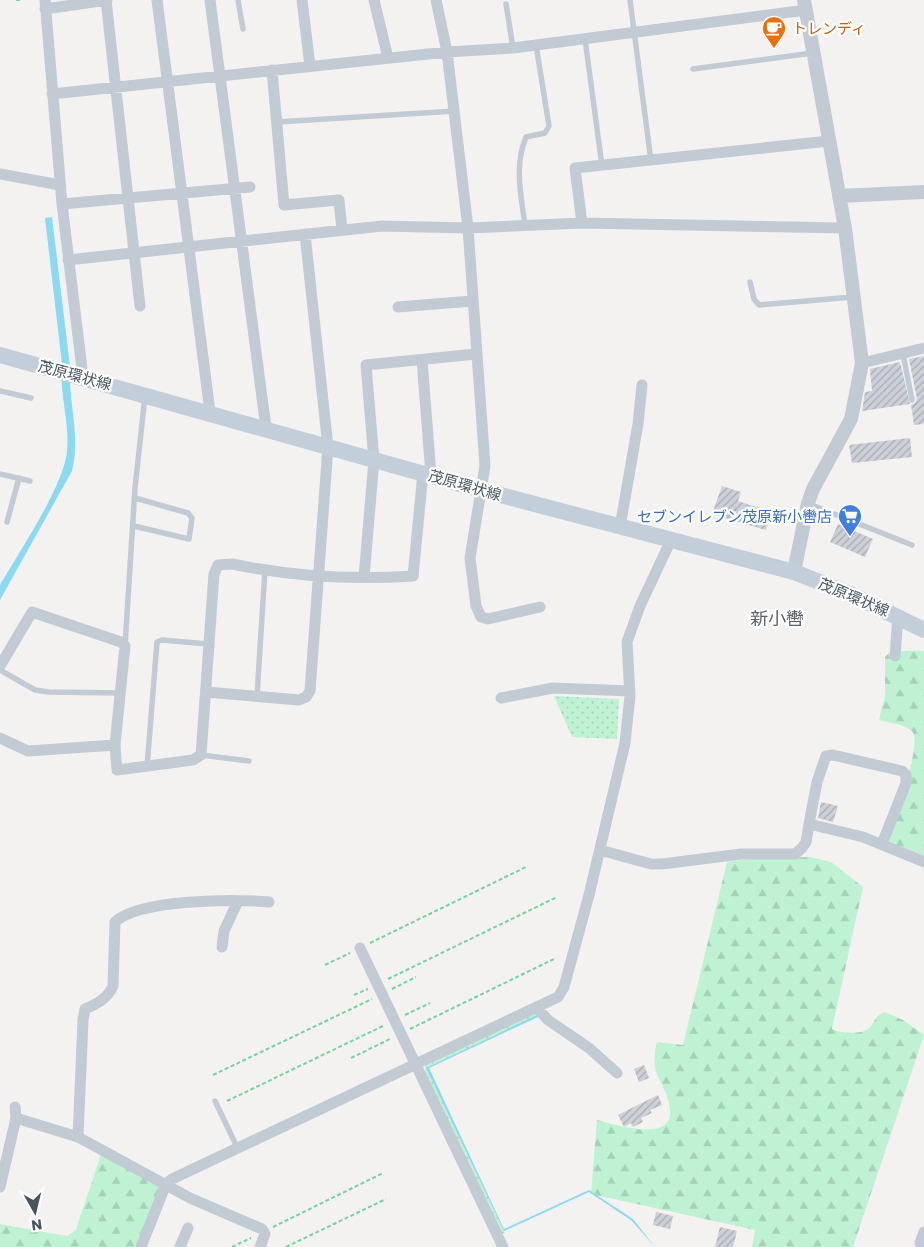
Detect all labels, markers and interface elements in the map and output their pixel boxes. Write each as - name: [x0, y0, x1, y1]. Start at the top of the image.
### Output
- cafe icon: トレンディ: [761, 15, 787, 49]
- place label: トレンディ: [792, 18, 866, 39]
- street label: 茂原環状線: [36, 355, 114, 395]
- street label: 茂原環状線: [426, 465, 504, 505]
- supermarket icon: セブンイレブン茂原新小轡店: [837, 503, 863, 537]
- place label: セブンイレブン茂原新小轡店: [637, 506, 832, 527]
- street label: 茂原環状線: [815, 573, 893, 621]
- district label: 新小轡: [750, 606, 804, 631]
- north arrow: [10, 1187, 60, 1237]
- text: N: [30, 1214, 43, 1236]

